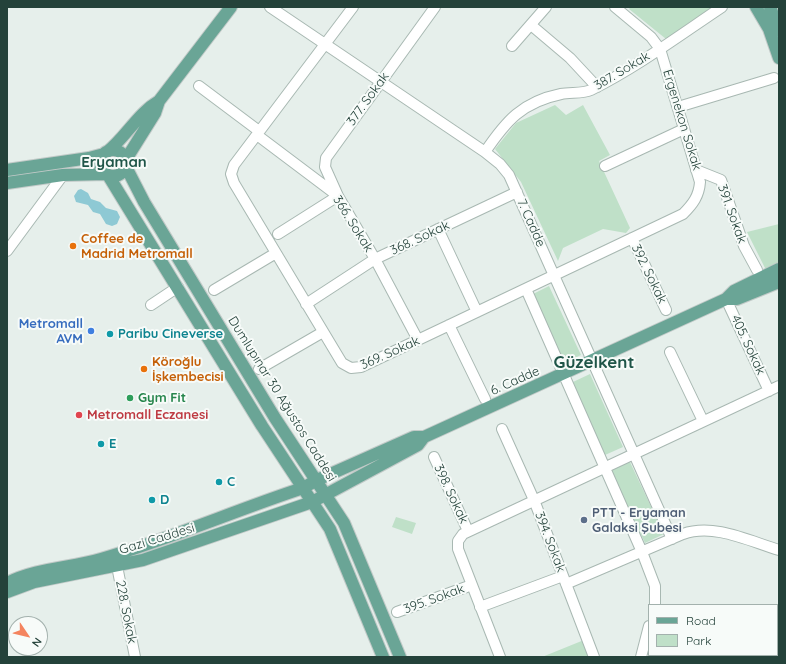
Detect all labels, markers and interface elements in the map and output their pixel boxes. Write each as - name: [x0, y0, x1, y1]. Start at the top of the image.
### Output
- street label: 387. Sokak: [591, 48, 653, 94]
- street label: Ergenekon Sokak: [659, 68, 705, 172]
- street label: 377. Sokak: [343, 69, 393, 129]
- district label: Eryaman: [81, 153, 147, 171]
- street label: 391. Sokak: [714, 182, 750, 246]
- street label: 366. Sokak: [330, 193, 376, 255]
- street label: 7. Cadde: [513, 196, 549, 250]
- street label: 368. Sokak: [388, 217, 452, 259]
- place label: Coffee de Madrid Metromall: [81, 231, 193, 262]
- marker: Coffee de Madrid Metromall: [68, 241, 78, 251]
- street label: 392. Sokak: [628, 242, 670, 306]
- street label: 405. Sokak: [727, 313, 769, 377]
- street label: Dumlupınar 30 Ağustos Caddesi: [225, 314, 339, 484]
- place label: Metromall AVM: [19, 316, 83, 347]
- marker: Metromall AVM: [86, 326, 96, 336]
- place label: Paribu Cineverse: [118, 326, 223, 342]
- marker: Paribu Cineverse: [105, 329, 115, 339]
- street label: 369. Sokak: [358, 333, 422, 373]
- district label: Güzelkent: [554, 353, 634, 373]
- place label: Köroğlu İşkembecisi: [152, 354, 224, 385]
- street label: 6. Cadde: [488, 363, 542, 399]
- marker: Köroğlu İşkembecisi: [139, 364, 149, 374]
- place label: Gym Fit: [138, 390, 186, 406]
- marker: Gym Fit: [125, 393, 135, 403]
- place label: Metromall Eczanesi: [87, 407, 208, 423]
- marker: Metromall Eczanesi: [74, 410, 84, 420]
- place label: E: [109, 436, 116, 452]
- marker: E: [96, 439, 106, 449]
- street label: 398. Sokak: [430, 462, 472, 526]
- place label: C: [227, 474, 235, 490]
- marker: C: [214, 477, 224, 487]
- place label: D: [160, 492, 169, 508]
- marker: D: [147, 495, 157, 505]
- place label: PTT - Eryaman Galaksi Şubesi: [592, 505, 686, 536]
- street label: 394. Sokak: [531, 509, 569, 575]
- marker: PTT - Eryaman Galaksi Şubesi: [579, 515, 589, 525]
- street label: Gazi Caddesi: [117, 520, 197, 558]
- street label: 228. Sokak: [112, 579, 140, 645]
- street label: 395. Sokak: [401, 581, 467, 617]
- legend: [648, 604, 778, 656]
- text: Road: [686, 613, 716, 628]
- north arrow: [8, 616, 48, 656]
- text: Park: [686, 633, 711, 648]
- text: N: [29, 635, 45, 650]

